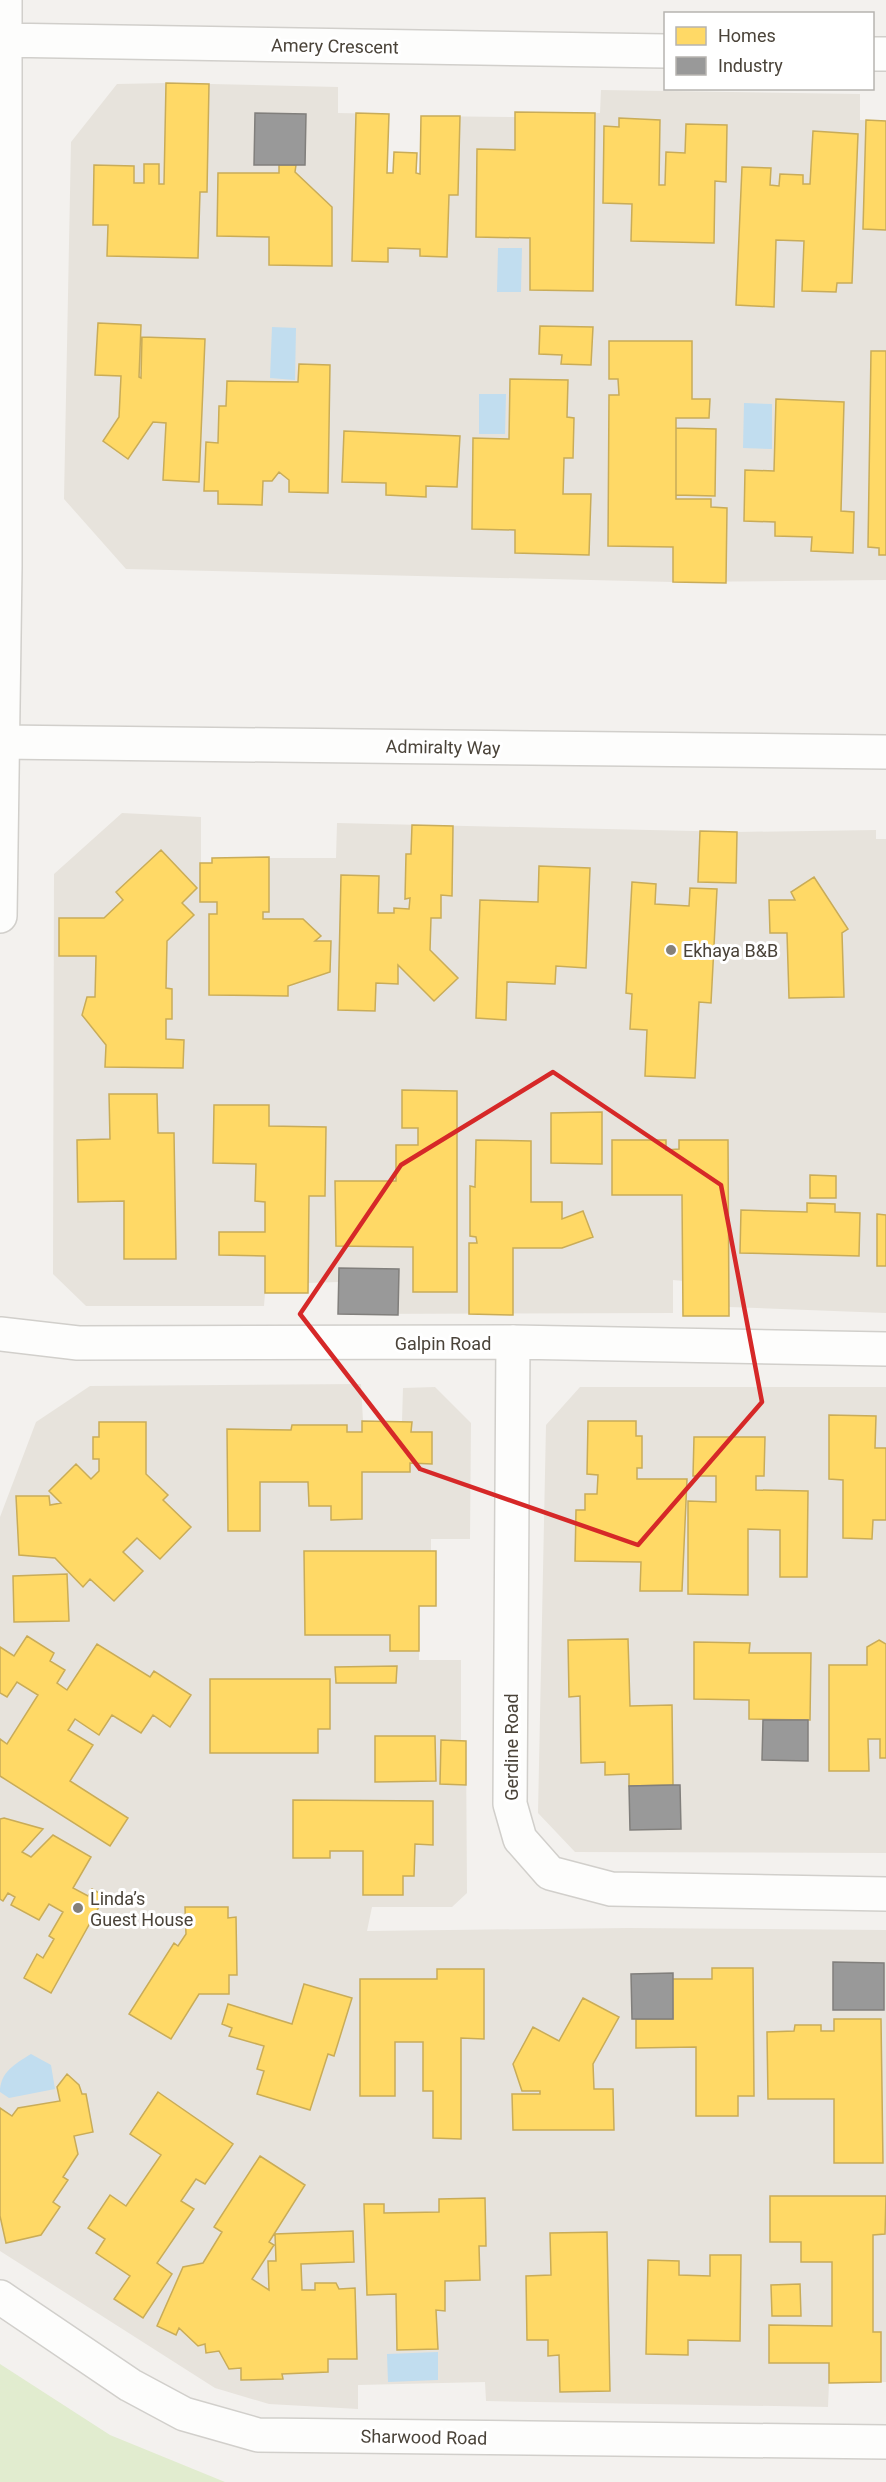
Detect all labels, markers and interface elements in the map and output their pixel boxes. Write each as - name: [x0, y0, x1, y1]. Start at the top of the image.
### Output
- legend: [664, 12, 874, 90]
- text: Homes: [718, 25, 776, 46]
- street label: Amery Crescent: [271, 34, 399, 58]
- text: Industry: [718, 55, 783, 76]
- street label: Admiralty Way: [385, 736, 501, 759]
- place label: Ekhaya B&B: [683, 940, 778, 961]
- marker: Ekhaya B&B: [664, 943, 678, 957]
- street label: Galpin Road: [395, 1333, 491, 1354]
- street label: Gerdine Road: [501, 1693, 522, 1801]
- place label: Linda’s Guest House: [90, 1888, 193, 1930]
- marker: Linda’s Guest House: [71, 1901, 85, 1915]
- street label: Sharwood Road: [361, 2425, 487, 2449]

